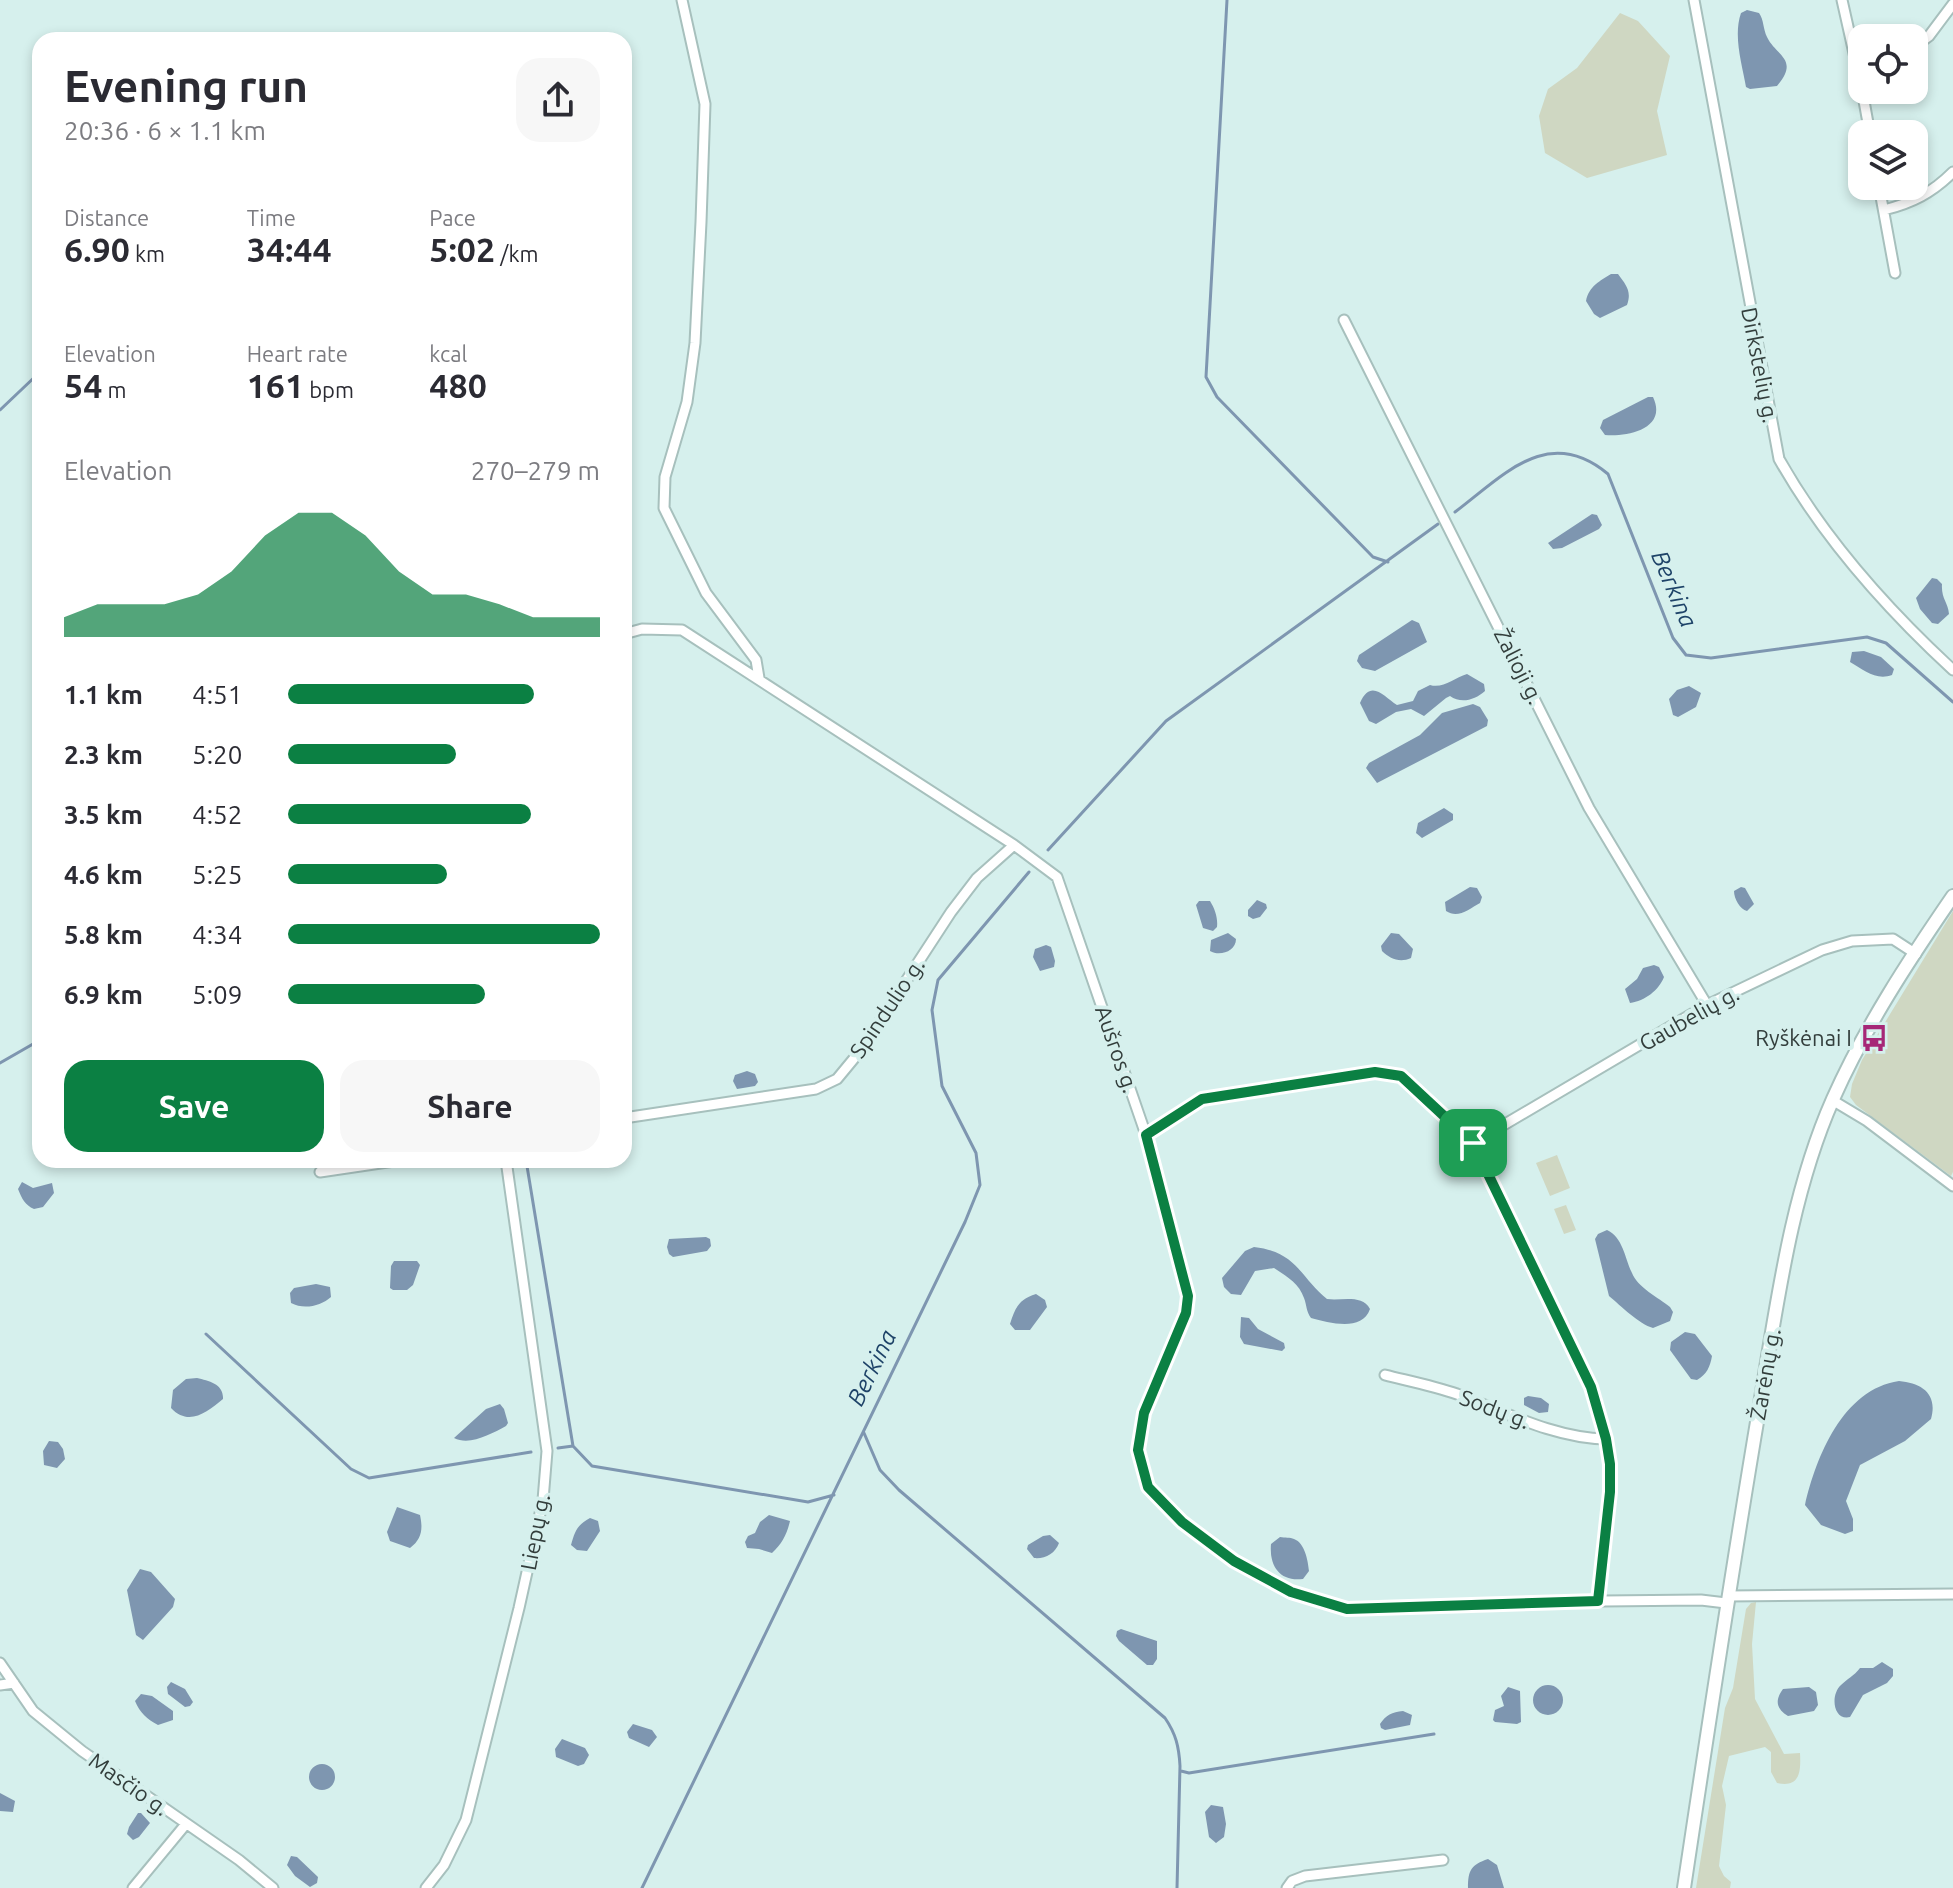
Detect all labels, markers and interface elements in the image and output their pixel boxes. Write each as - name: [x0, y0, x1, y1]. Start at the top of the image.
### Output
- map controls: [1848, 24, 1928, 200]
- button: locate: [1848, 24, 1928, 104]
- button: share: [516, 58, 600, 142]
- text: Evening run: [64, 61, 308, 110]
- text: 20:36 · 6 × 1.1 km: [64, 116, 266, 145]
- button: layers: [1848, 120, 1928, 200]
- text: Distance: [64, 205, 149, 230]
- text: Time: [247, 205, 296, 230]
- text: Pace: [429, 205, 476, 230]
- text: 6.90: [64, 230, 130, 268]
- text: 34:44: [247, 230, 332, 268]
- text: 5:02: [429, 230, 495, 268]
- text: km: [130, 241, 165, 266]
- text: /km: [495, 241, 539, 266]
- street label: Dirkstelių g.: [1737, 305, 1784, 425]
- text: Elevation: [64, 341, 156, 366]
- text: Heart rate: [247, 341, 348, 366]
- text: kcal: [429, 341, 467, 366]
- text: 54: [64, 366, 102, 404]
- text: 161: [247, 366, 304, 404]
- text: 480: [429, 366, 487, 404]
- text: m: [102, 377, 126, 402]
- text: bpm: [304, 377, 354, 402]
- text: Elevation: [64, 456, 172, 485]
- text: 270–279 m: [471, 456, 600, 485]
- water label: Berkina: [1646, 546, 1703, 631]
- street label: Žalioji g.: [1490, 623, 1550, 708]
- text: 1.1 km: [64, 680, 143, 709]
- text: 4:51: [192, 680, 242, 709]
- text: 2.3 km: [64, 740, 143, 769]
- text: 5:20: [192, 740, 242, 769]
- text: 3.5 km: [64, 800, 143, 829]
- text: 4:52: [192, 800, 242, 829]
- text: 4.6 km: [64, 860, 143, 889]
- text: 5:25: [192, 860, 242, 889]
- text: 5.8 km: [64, 920, 143, 949]
- text: 4:34: [192, 920, 242, 949]
- street label: Spindulio g.: [844, 953, 929, 1062]
- text: 6.9 km: [64, 980, 143, 1009]
- text: 5:09: [192, 980, 242, 1009]
- street label: Gaubelių g.: [1634, 980, 1743, 1055]
- street label: Aušros g.: [1091, 1002, 1144, 1096]
- bus stop icon: Ryškėnai I: [1859, 1023, 1889, 1053]
- place label: Ryškėnai I: [1755, 1025, 1852, 1050]
- button: Save: [64, 1060, 324, 1152]
- button: Share: [340, 1060, 600, 1152]
- pin: [1439, 1109, 1507, 1177]
- icon: arrive: [1451, 1121, 1495, 1165]
- water label: Berkina: [842, 1326, 901, 1410]
- street label: Žarėnų g.: [1743, 1326, 1785, 1422]
- street label: Sodų g.: [1457, 1384, 1534, 1433]
- street label: Liepų g.: [515, 1492, 554, 1572]
- street label: Masčio g.: [85, 1747, 174, 1820]

